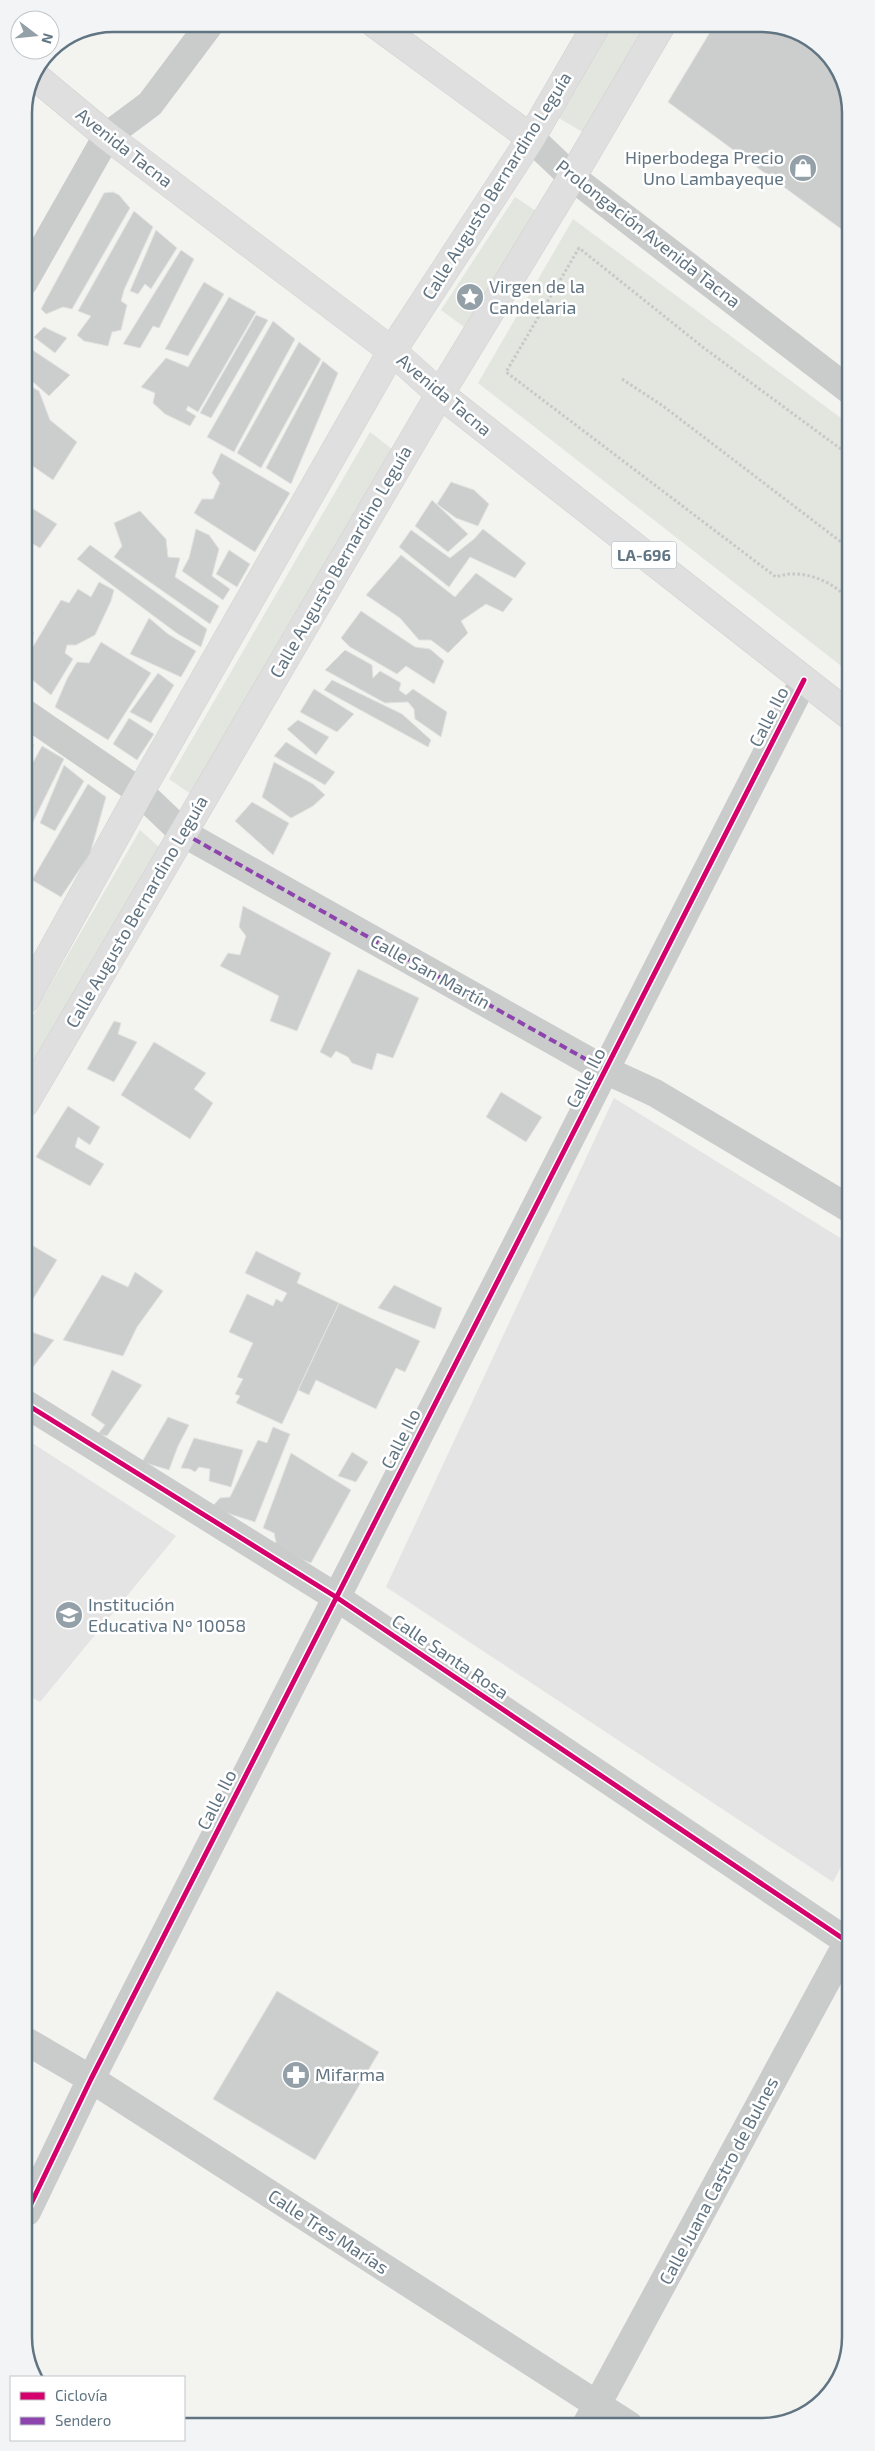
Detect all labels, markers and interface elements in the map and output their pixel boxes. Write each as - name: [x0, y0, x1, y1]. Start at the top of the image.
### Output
- north arrow: [10, 10, 60, 60]
- text: N: [38, 32, 58, 46]
- street label: Calle Augusto Bernardino Leguía: [417, 67, 576, 303]
- street label: Avenida Tacna: [72, 103, 177, 192]
- place label: Hiperbodega Precio Uno Lambayeque: [625, 146, 784, 189]
- shop icon: Hiperbodega Precio Uno Lambayeque: [788, 153, 818, 183]
- street label: Prolongación Avenida Tacna: [552, 154, 745, 312]
- place label: Virgen de la Candelaria: [489, 275, 585, 318]
- place icon: Virgen de la Candelaria: [455, 282, 485, 312]
- street label: Avenida Tacna: [393, 348, 496, 440]
- street label: Calle Augusto Bernardino Leguía: [264, 441, 416, 682]
- road number: LA-696: [612, 542, 676, 568]
- street label: Calle Ilo: [744, 683, 793, 750]
- street label: Calle Augusto Bernardino Leguía: [60, 791, 212, 1032]
- street label: Calle San Martín: [367, 929, 494, 1013]
- street label: Calle Ilo: [561, 1044, 610, 1111]
- street label: Calle Ilo: [376, 1405, 425, 1472]
- place label: Institución Educativa Nº 10058: [88, 1593, 246, 1636]
- school or university icon: Institución Educativa Nº 10058: [54, 1600, 84, 1630]
- street label: Calle Santa Rosa: [388, 1609, 513, 1703]
- street label: Calle Ilo: [192, 1766, 241, 1833]
- pharmacy icon: Mifarma: [281, 2060, 311, 2090]
- place label: Mifarma: [315, 2063, 385, 2085]
- street label: Calle Juana Castro de Bulnes: [654, 2073, 782, 2288]
- street label: Calle Tres Marías: [264, 2184, 393, 2278]
- legend: [10, 2376, 185, 2441]
- text: Ciclovía: [55, 2386, 107, 2404]
- text: Sendero: [55, 2411, 111, 2429]

